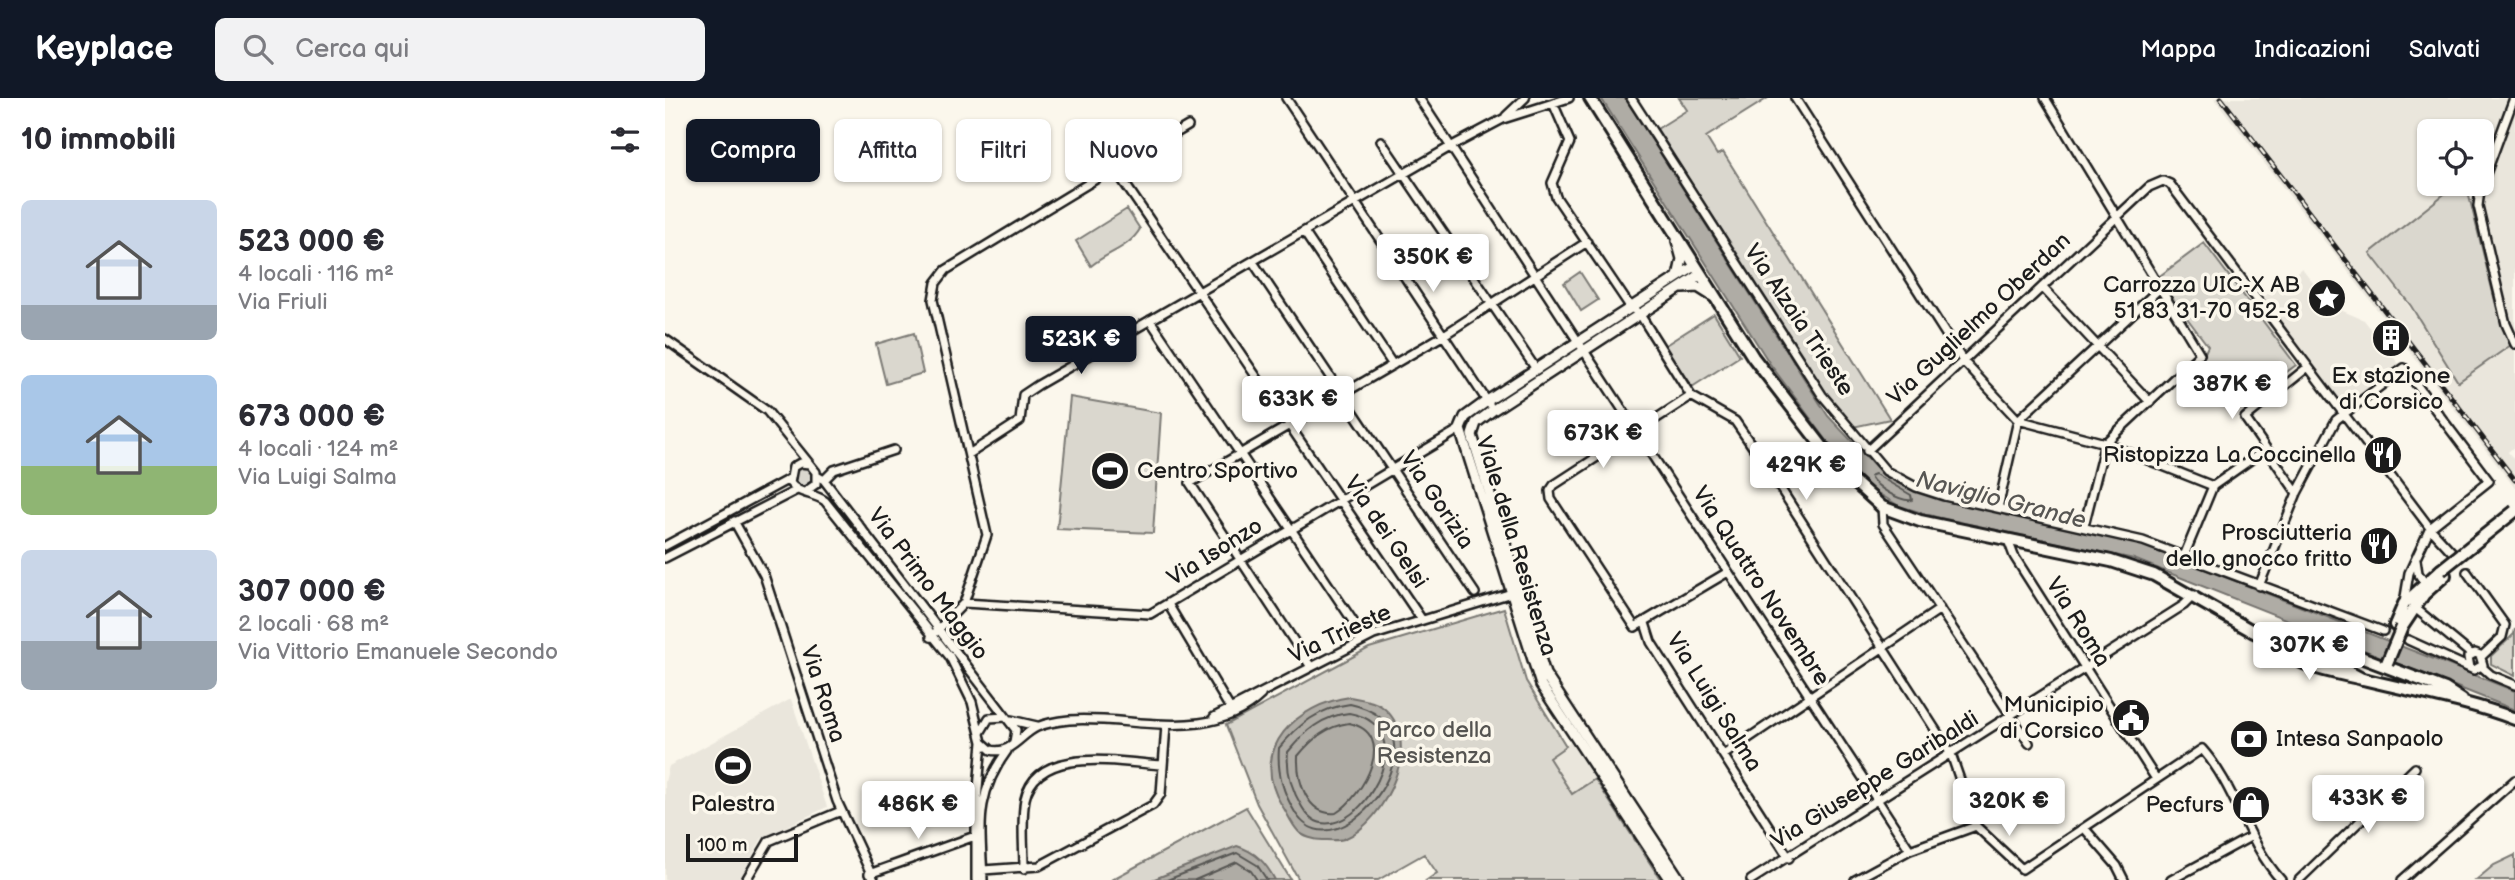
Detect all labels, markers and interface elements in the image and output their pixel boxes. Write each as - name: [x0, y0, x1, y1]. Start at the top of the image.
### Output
- search box: [215, 18, 705, 81]
- text: Keyplace: [35, 29, 173, 69]
- icon: search: [239, 30, 277, 68]
- text: Cerca qui: [295, 34, 409, 65]
- text: Mappa: [2140, 35, 2216, 64]
- text: Indicazioni: [2254, 35, 2371, 64]
- text: Salvati: [2409, 35, 2480, 64]
- chip: Compra: [686, 119, 820, 182]
- chip: Affitta: [834, 119, 942, 182]
- chip: Filtri: [956, 119, 1051, 182]
- chip: Nuovo: [1065, 119, 1182, 182]
- map controls: [2417, 119, 2494, 196]
- button: locate: [2417, 119, 2494, 196]
- icon: filters: [606, 121, 644, 159]
- text: 10 immobili: [21, 122, 176, 158]
- text: 523 000 €: [238, 224, 385, 260]
- street label: Via Guglielmo Oberdan: [1881, 227, 2077, 411]
- icon: home: [77, 228, 161, 312]
- pin: 350K €: [1376, 234, 1490, 294]
- street label: Via Alzaia Trieste: [1738, 239, 1860, 401]
- text: 350K €: [1393, 243, 1473, 271]
- text: 4 locali · 116 m²: [238, 260, 394, 288]
- place label: Carrozza UIC-X AB 51 83 31-70 952-8: [2103, 271, 2300, 325]
- place icon: Carrozza UIC-X AB 51 83 31-70 952-8: [2306, 277, 2348, 319]
- text: Via Friuli: [238, 288, 328, 316]
- pin: 523K €: [1024, 316, 1138, 376]
- building icon: Ex stazione di Corsico: [2370, 317, 2412, 359]
- text: 523K €: [1041, 325, 1121, 353]
- pin: 387K €: [2175, 362, 2289, 421]
- place label: Ex stazione di Corsico: [2332, 362, 2450, 416]
- text: 387K €: [2192, 370, 2272, 398]
- pin: 633K €: [1241, 376, 1355, 436]
- text: 633K €: [1258, 385, 1338, 413]
- text: 673 000 €: [238, 399, 385, 435]
- icon: home: [77, 403, 161, 487]
- pin: 673K €: [1546, 410, 1660, 470]
- text: 673K €: [1563, 419, 1643, 447]
- street label: Viale della Resistenza: [1469, 433, 1563, 659]
- restaurant icon: Ristopizza La Coccinella: [2362, 434, 2404, 476]
- text: 4 locali · 124 m²: [238, 435, 398, 463]
- place label: Ristopizza La Coccinella: [2103, 441, 2356, 469]
- pin: 429K €: [1749, 442, 1863, 502]
- street label: Via Gorizia: [1394, 446, 1480, 554]
- sports icon: Centro Sportivo: [1089, 450, 1131, 492]
- text: 429K €: [1766, 451, 1846, 479]
- place label: Centro Sportivo: [1137, 457, 1298, 485]
- text: Via Luigi Salma: [238, 463, 397, 491]
- water label: Naviglio Grande: [1913, 465, 2089, 535]
- street label: Via dei Gelsi: [1338, 470, 1434, 594]
- street label: Via Quattro Novembre: [1686, 481, 1836, 691]
- street label: Via Primo Maggio: [862, 502, 994, 666]
- street label: Via Isonzo: [1162, 512, 1268, 592]
- place label: Prosciutteria dello gnocco fritto: [2165, 519, 2352, 573]
- restaurant icon: Prosciutteria dello gnocco fritto: [2358, 525, 2400, 567]
- street label: Via Roma: [2040, 572, 2116, 672]
- text: 307 000 €: [238, 574, 386, 610]
- icon: home: [77, 578, 161, 662]
- street label: Via Trieste: [1284, 598, 1396, 670]
- text: 2 locali · 68 m²: [238, 610, 389, 638]
- pin: 307K €: [2252, 622, 2366, 682]
- street label: Via Luigi Salma: [1660, 627, 1768, 777]
- text: 307K €: [2269, 631, 2349, 659]
- text: Via Vittorio Emanuele Secondo: [238, 638, 558, 666]
- street label: Via Roma: [794, 642, 852, 746]
- place label: Municipio di Corsico: [1999, 691, 2104, 745]
- public building icon: Municipio di Corsico: [2110, 697, 2152, 739]
- street label: Via Giuseppe Garibaldi: [1766, 705, 1984, 855]
- park label: Parco della Resistenza: [1376, 716, 1492, 770]
- bank icon: Intesa Sanpaolo: [2228, 718, 2270, 760]
- place label: Intesa Sanpaolo: [2276, 725, 2444, 753]
- sports icon: Palestra: [712, 745, 754, 787]
- pin: 433K €: [2311, 776, 2425, 835]
- pin: 320K €: [1952, 778, 2066, 838]
- pin: 486K €: [861, 782, 975, 841]
- shop icon: Pecfurs: [2230, 784, 2272, 826]
- text: 433K €: [2328, 784, 2408, 812]
- text: 320K €: [1969, 787, 2049, 815]
- place label: Palestra: [691, 790, 775, 818]
- text: 486K €: [878, 790, 958, 818]
- place label: Pecfurs: [2145, 791, 2224, 819]
- scale bar: [686, 831, 798, 863]
- text: 100 m: [697, 834, 748, 857]

